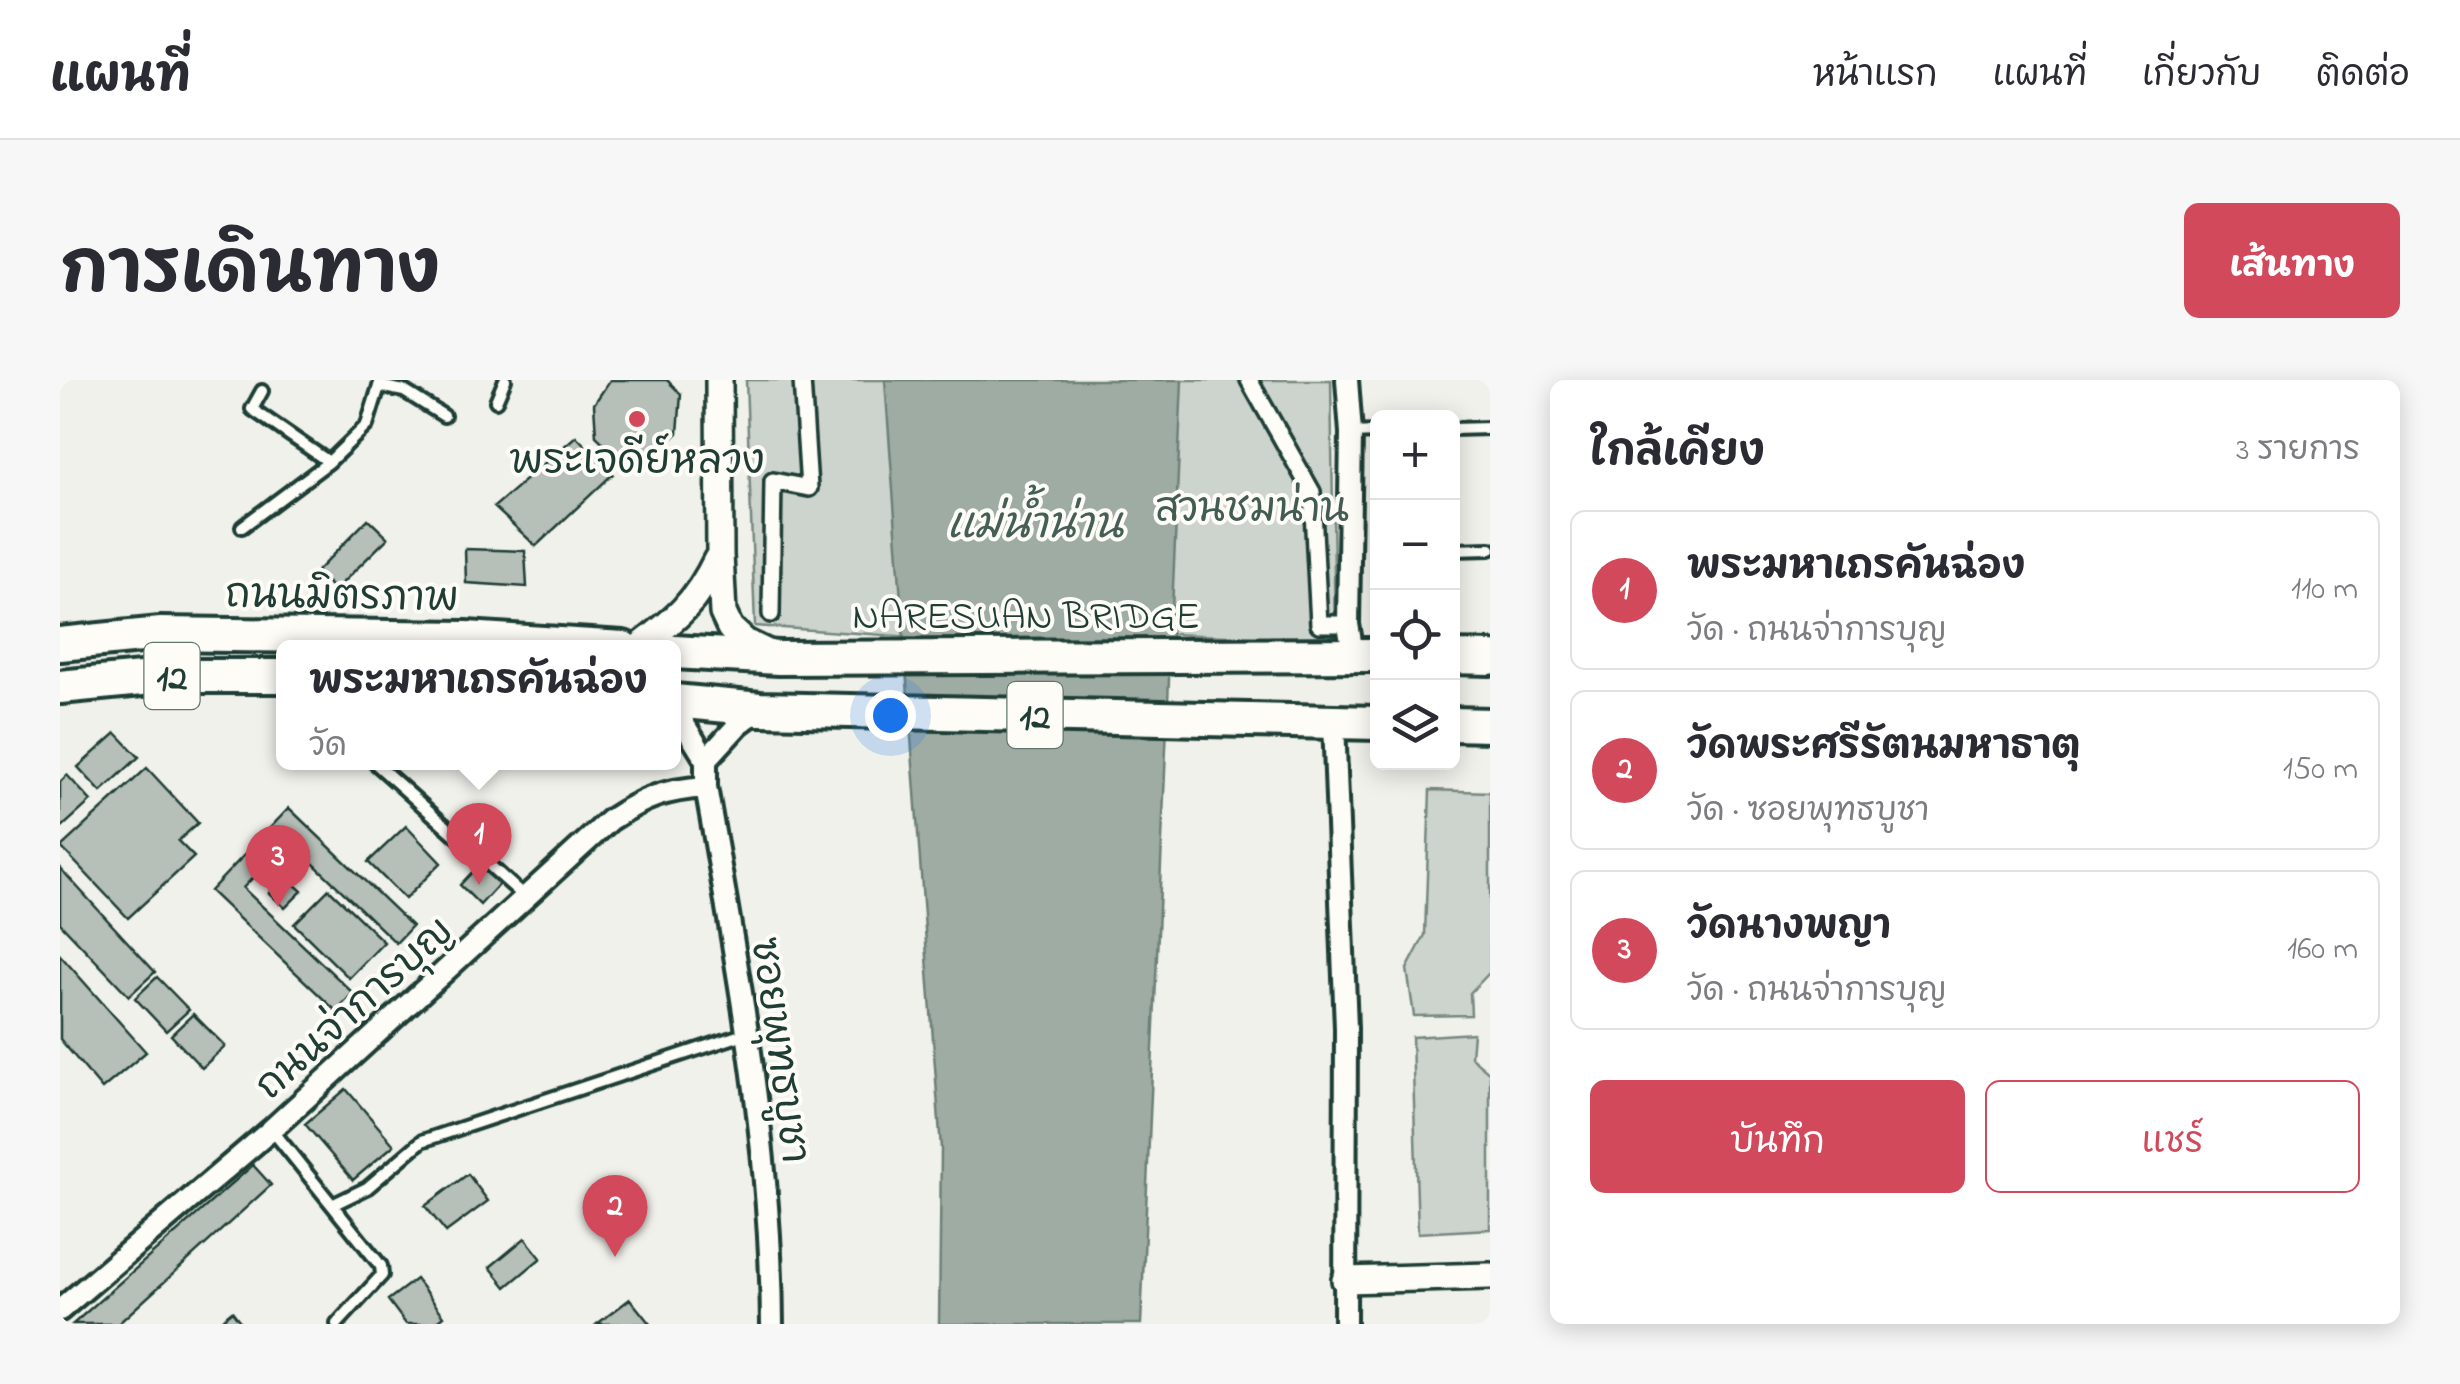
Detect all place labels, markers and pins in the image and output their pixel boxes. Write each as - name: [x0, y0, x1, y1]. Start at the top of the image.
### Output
- marker: พระเจดีย์หลวง: [626, 408, 648, 430]
- place label: พระเจดีย์หลวง: [509, 433, 765, 493]
- pin: 1: [446, 802, 512, 885]
- pin: 3: [246, 824, 310, 907]
- pin: 2: [582, 1174, 648, 1257]

